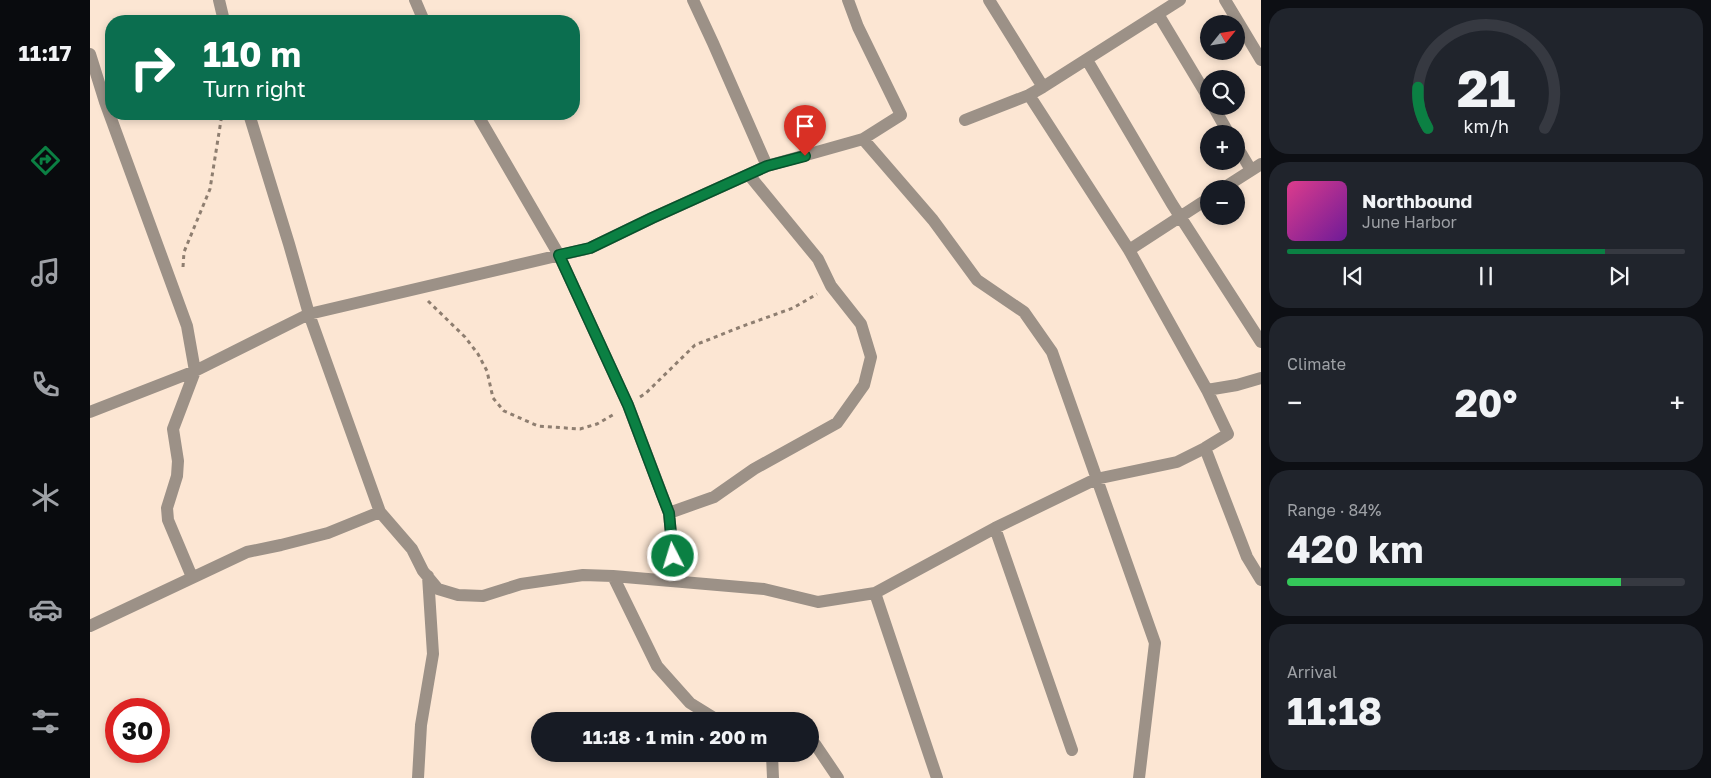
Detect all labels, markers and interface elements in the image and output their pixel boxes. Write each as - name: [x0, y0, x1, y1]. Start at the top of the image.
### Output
- north arrow: [1200, 15, 1245, 60]
- map controls: [1200, 15, 1245, 225]
- text: 110 m: [203, 33, 301, 75]
- icon: right: [120, 35, 185, 100]
- text: 11:17: [18, 39, 72, 66]
- text: 21: [1457, 56, 1515, 118]
- button: search: [1200, 70, 1245, 115]
- text: Turn right: [203, 75, 306, 102]
- pin: [784, 105, 826, 156]
- icon: arrive: [791, 112, 819, 140]
- text: km/h: [1463, 115, 1509, 137]
- button: +: [1200, 125, 1245, 170]
- icon: directions: [28, 143, 63, 178]
- button: −: [1200, 180, 1245, 225]
- text: Northbound: [1362, 189, 1472, 212]
- text: June Harbor: [1362, 212, 1457, 232]
- icon: music: [28, 255, 63, 290]
- icon: previous: [1339, 262, 1367, 290]
- icon: pause: [1472, 262, 1500, 290]
- icon: next: [1605, 262, 1633, 290]
- text: Climate: [1287, 354, 1346, 374]
- icon: phone: [28, 367, 63, 402]
- text: 20°: [1455, 380, 1517, 425]
- text: −: [1287, 386, 1302, 419]
- text: +: [1670, 386, 1685, 419]
- icon: climate: [28, 480, 63, 515]
- text: Range · 84%: [1287, 500, 1381, 520]
- text: 420 km: [1287, 526, 1423, 571]
- position arrow: [646, 529, 698, 581]
- icon: car: [28, 592, 63, 627]
- text: Arrival: [1287, 662, 1337, 682]
- text: 11:18: [1287, 688, 1382, 733]
- speed limit sign: 30: [105, 698, 170, 763]
- icon: filters: [28, 704, 63, 739]
- text: 11:18 · 1 min · 200 m: [583, 725, 767, 748]

